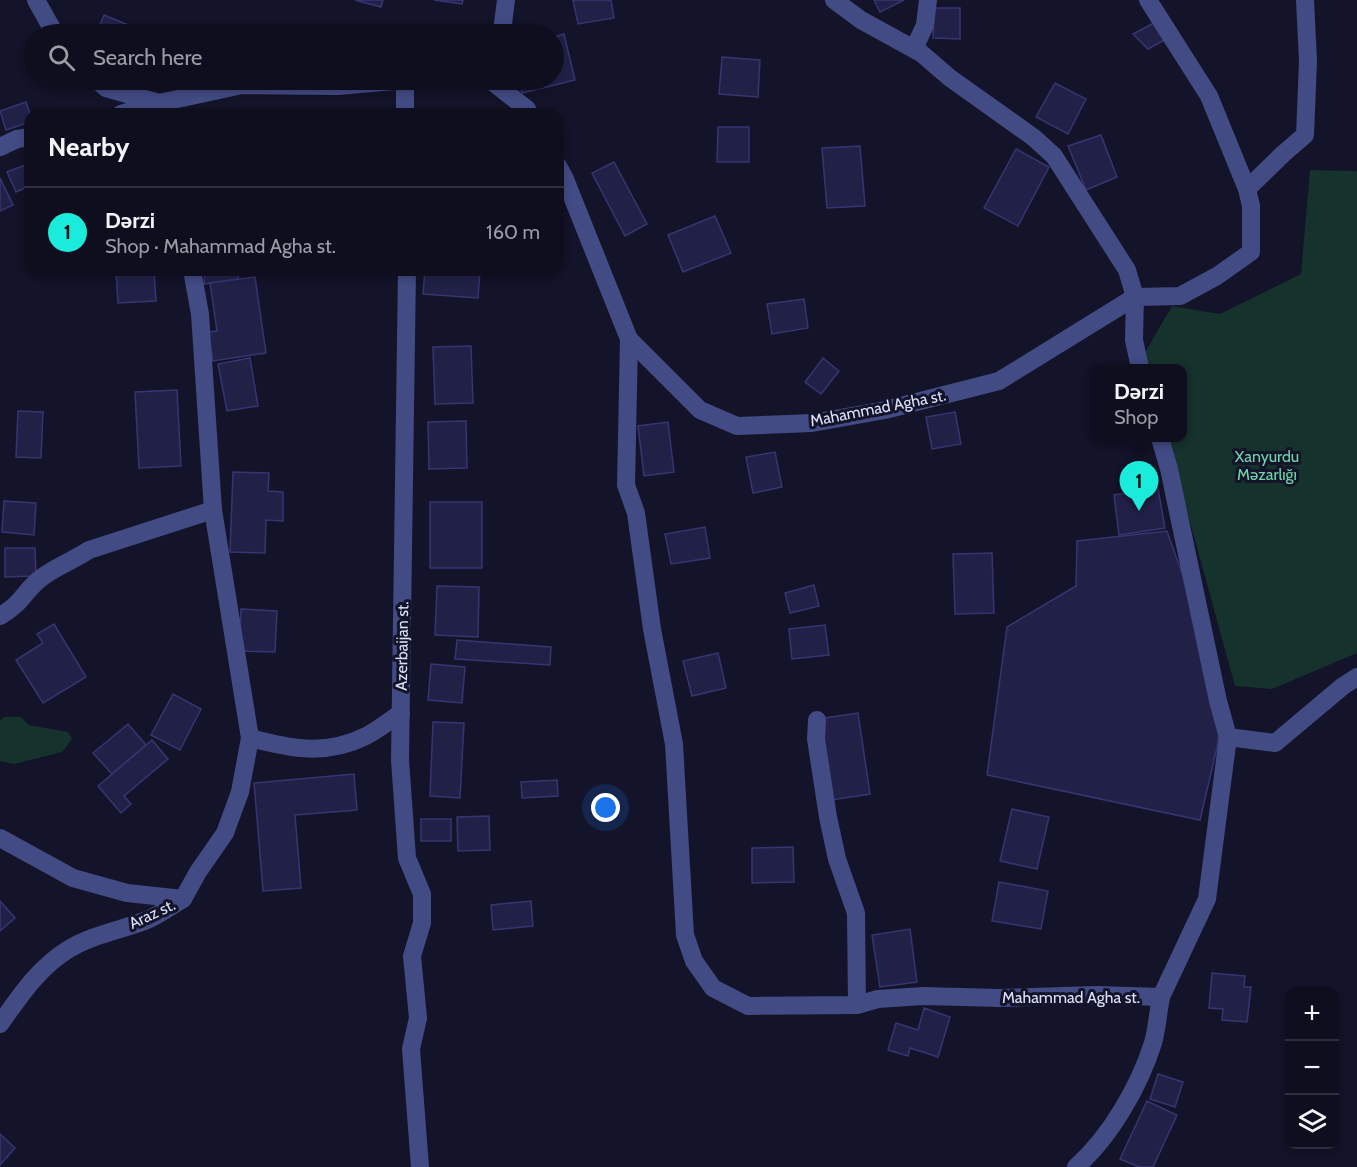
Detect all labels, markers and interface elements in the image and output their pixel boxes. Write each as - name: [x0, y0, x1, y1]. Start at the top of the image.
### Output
- search box: [24, 24, 564, 90]
- icon: search: [45, 41, 78, 74]
- text: Search here: [93, 44, 202, 71]
- text: Nearby: [48, 131, 129, 163]
- text: Dərzi: [105, 207, 155, 234]
- text: 1: [64, 220, 71, 244]
- text: 160 m: [486, 220, 540, 244]
- text: Shop · Mahammad Agha st.: [105, 234, 336, 258]
- popup: [1091, 364, 1187, 442]
- text: Dərzi: [1114, 378, 1164, 405]
- street label: Mahammad Agha st.: [808, 385, 948, 431]
- text: Shop: [1114, 405, 1159, 429]
- park label: Xanyurdu Məzarlığı: [1235, 447, 1299, 484]
- pin: 1: [1120, 462, 1158, 511]
- street label: Azerbaijan st.: [392, 601, 412, 691]
- your location: [591, 793, 620, 822]
- street label: Araz st.: [126, 895, 178, 933]
- map controls: [1285, 987, 1339, 1149]
- button: +: [1285, 987, 1339, 1041]
- street label: Mahammad Agha st.: [1002, 988, 1140, 1007]
- button: −: [1285, 1041, 1339, 1095]
- button: layers: [1285, 1095, 1339, 1149]

